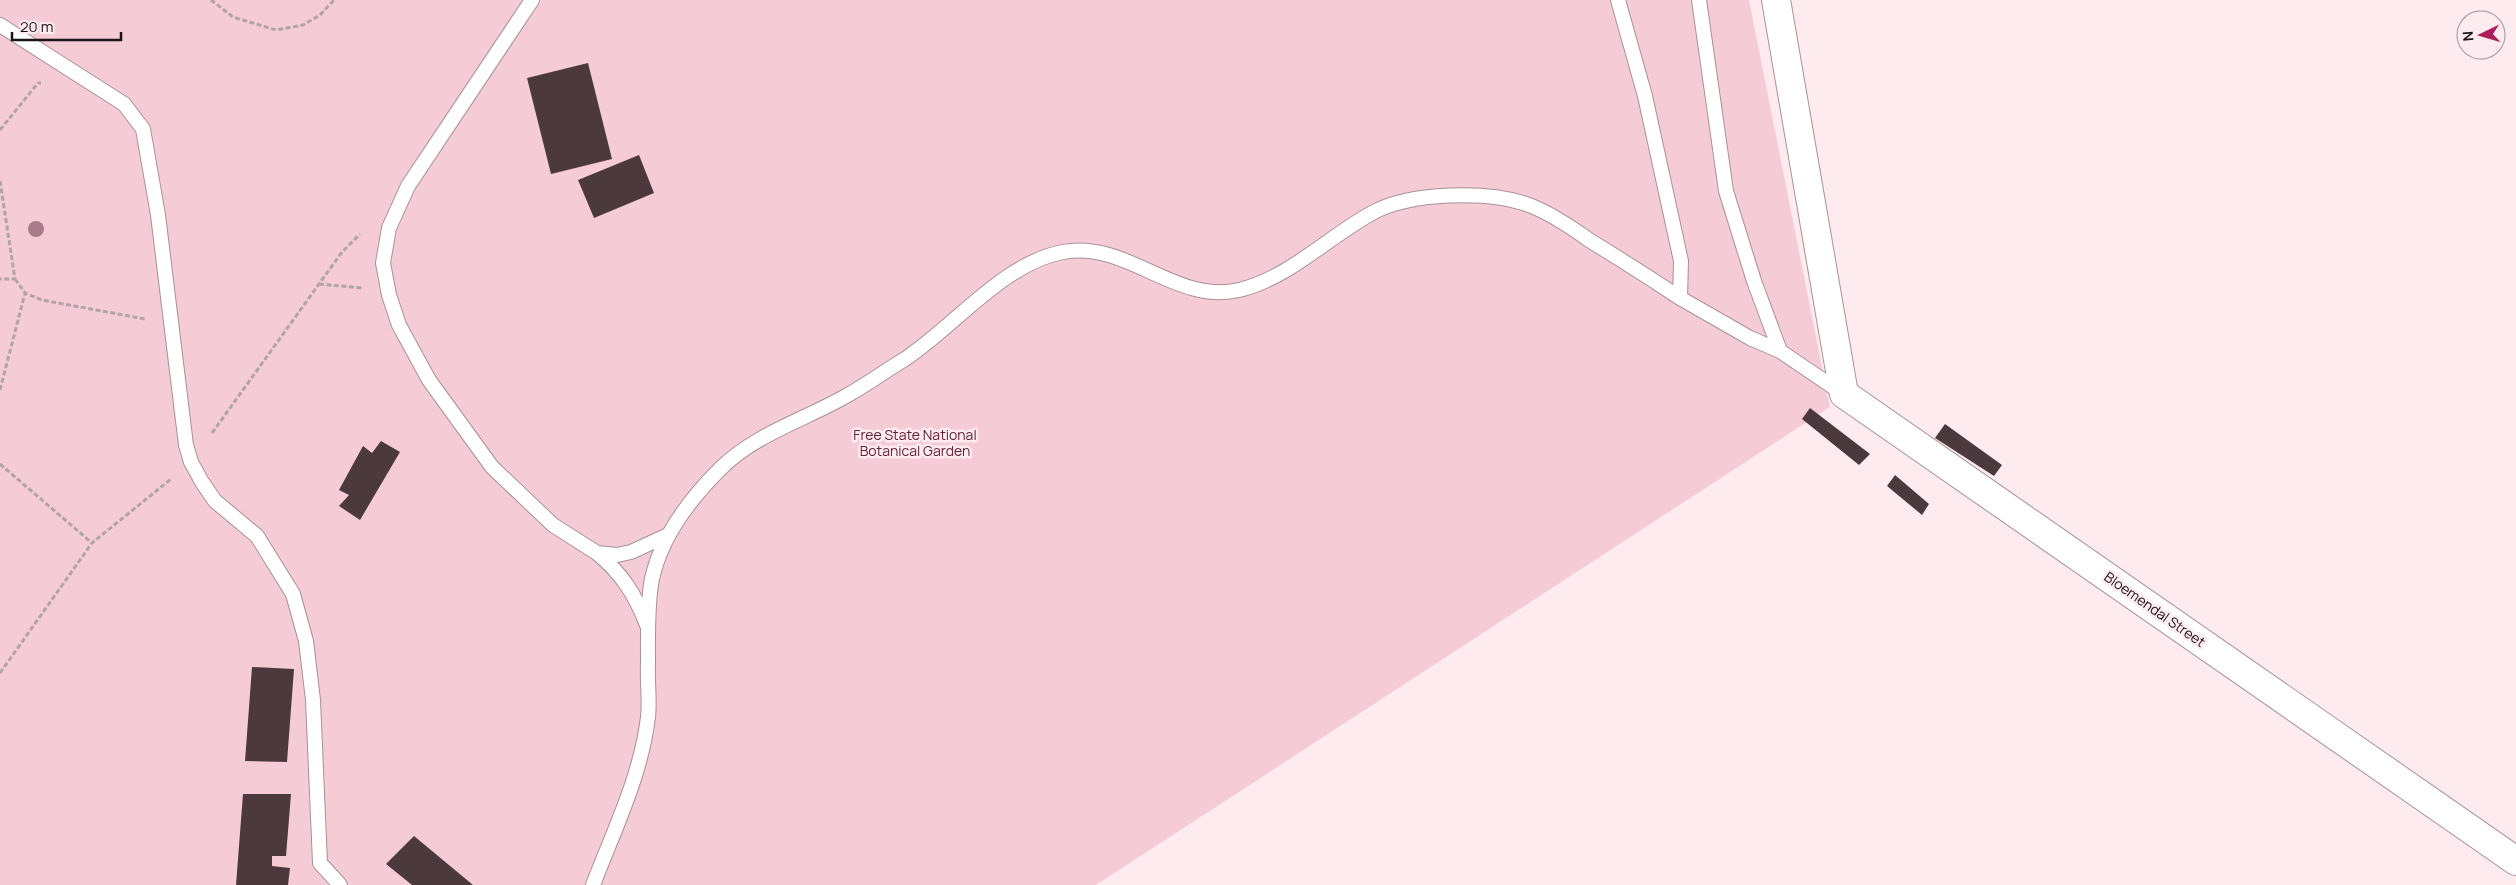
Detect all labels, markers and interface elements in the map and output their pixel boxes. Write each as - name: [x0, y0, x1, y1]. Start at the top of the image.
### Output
- scale bar: [12, 10, 121, 42]
- north arrow: [2456, 10, 2506, 60]
- text: 20 m: [20, 16, 53, 37]
- text: N: [2458, 30, 2477, 42]
- park label: Free State National Botanical Garden: [853, 425, 977, 460]
- street label: Bloemendal Street: [2101, 567, 2210, 651]

